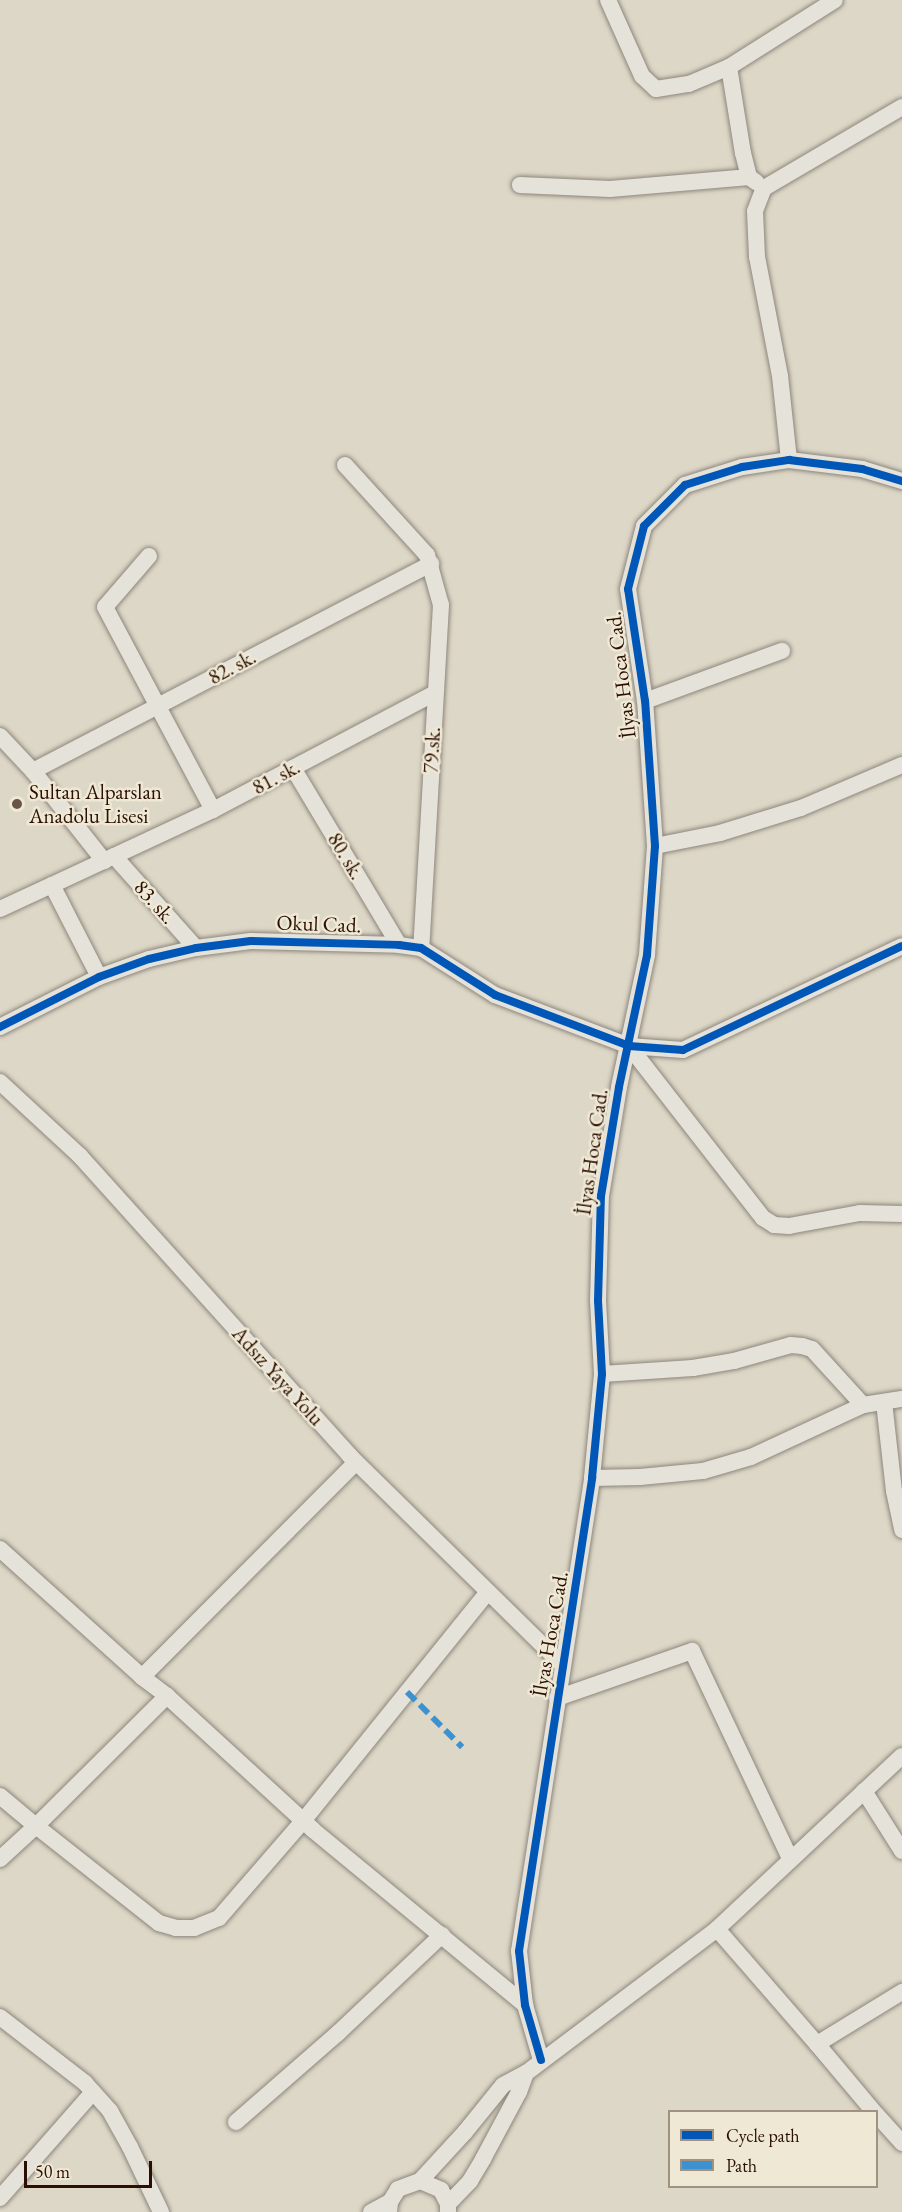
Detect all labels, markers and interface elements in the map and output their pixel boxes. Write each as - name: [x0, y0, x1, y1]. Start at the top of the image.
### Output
- street label: İlyas Hoca Cad.: [601, 610, 641, 740]
- street label: 82. sk.: [204, 644, 260, 690]
- street label: 79.sk.: [418, 726, 446, 774]
- street label: 81. sk.: [248, 754, 304, 800]
- place label: Sultan Alparslan Anadolu Lisesi: [29, 779, 162, 829]
- marker: Sultan Alparslan Anadolu Lisesi: [10, 797, 24, 811]
- street label: 80. sk.: [322, 828, 370, 884]
- street label: 83. sk.: [129, 875, 181, 929]
- street label: Okul Cad.: [276, 910, 362, 938]
- street label: İlyas Hoca Cad.: [571, 1087, 613, 1217]
- street label: Adsız Yaya Yolu: [227, 1321, 329, 1431]
- street label: İlyas Hoca Cad.: [527, 1569, 573, 1699]
- legend: [668, 2110, 878, 2188]
- text: Cycle path: [726, 2124, 800, 2147]
- scale bar: [27, 2149, 154, 2187]
- text: Path: [726, 2154, 757, 2177]
- text: 50 m: [35, 2160, 70, 2183]

